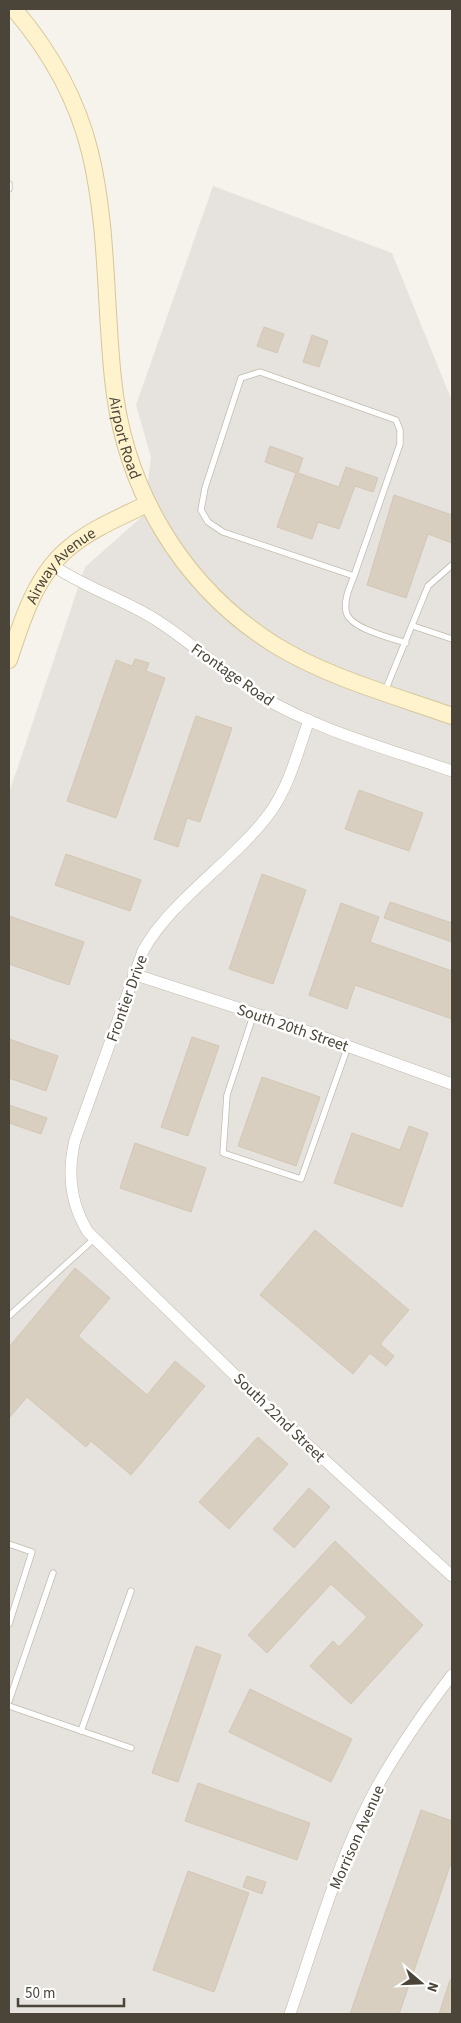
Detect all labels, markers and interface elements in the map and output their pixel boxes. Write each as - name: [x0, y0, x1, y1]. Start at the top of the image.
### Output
- street label: Airport Road: [103, 395, 146, 482]
- street label: Airway Avenue: [21, 522, 100, 608]
- street label: Frontage Road: [186, 638, 278, 712]
- street label: Frontier Drive: [101, 952, 153, 1045]
- street label: South 20th Street: [234, 999, 352, 1058]
- street label: South 22nd Street: [228, 1368, 331, 1468]
- street label: Morrison Avenue: [324, 1782, 390, 1893]
- north arrow: [396, 1958, 446, 2008]
- scale bar: [18, 1976, 124, 2008]
- text: N: [421, 1979, 443, 1995]
- text: 50 m: [25, 1983, 55, 2004]

